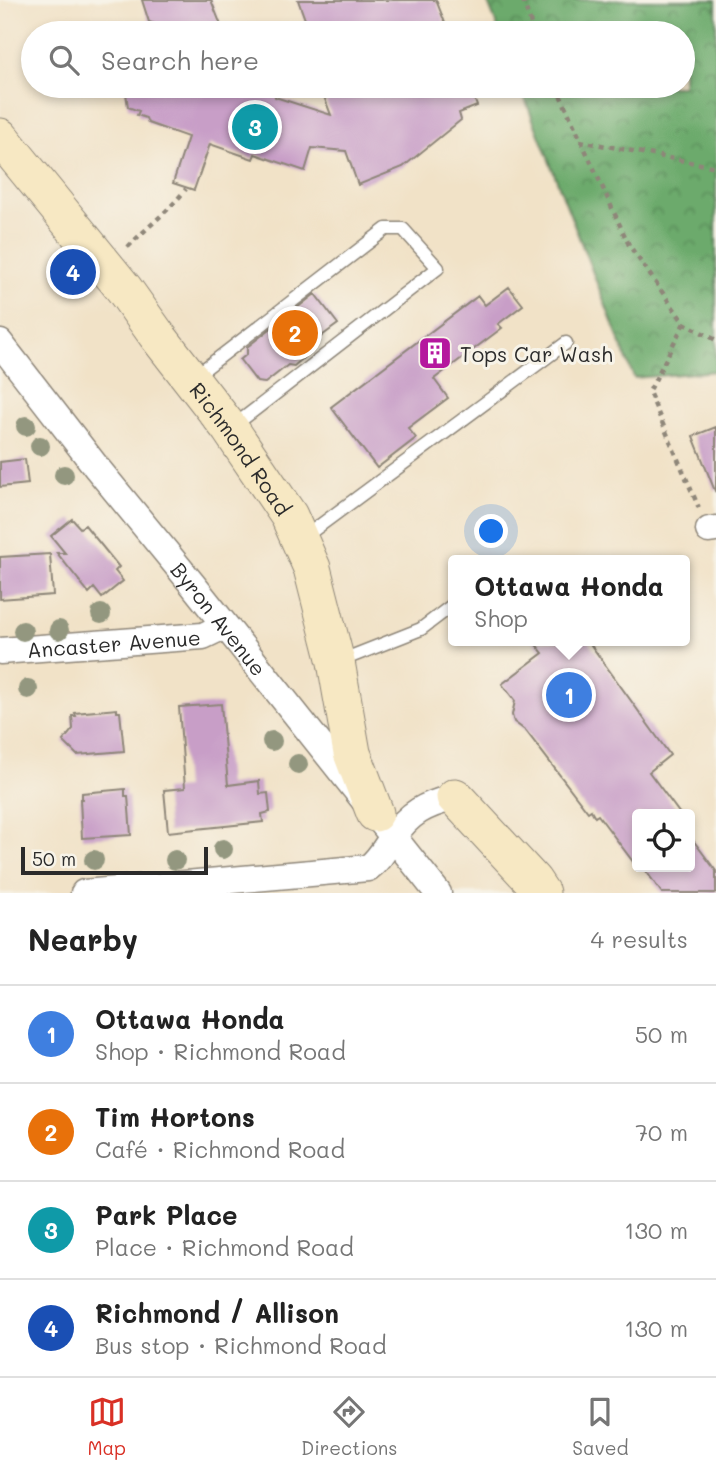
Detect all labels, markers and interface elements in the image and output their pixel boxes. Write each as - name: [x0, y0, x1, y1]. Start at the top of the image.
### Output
- search box: [21, 21, 695, 98]
- icon: search: [45, 41, 83, 79]
- text: Search here: [101, 43, 259, 77]
- pin: 3: [232, 101, 278, 153]
- pin: 4: [50, 246, 96, 298]
- pin: 2: [272, 307, 318, 359]
- building icon: Tops Car Wash: [416, 334, 454, 372]
- place label: Tops Car Wash: [460, 340, 613, 367]
- street label: Richmond Road: [185, 376, 298, 520]
- your location: [474, 514, 508, 548]
- popup: [448, 555, 690, 646]
- street label: Byron Avenue: [166, 556, 273, 681]
- text: Ottawa Honda: [474, 569, 664, 603]
- text: Shop: [474, 603, 528, 633]
- street label: Ancaster Avenue: [26, 623, 201, 662]
- pin: 1: [546, 669, 592, 721]
- map controls: [632, 809, 695, 872]
- button: locate: [632, 809, 695, 872]
- scale bar: [21, 844, 208, 876]
- text: 50 m: [32, 846, 76, 871]
- text: Nearby: [28, 919, 138, 959]
- text: 4 results: [591, 924, 688, 954]
- text: Ottawa Honda: [95, 1002, 285, 1036]
- text: 1: [46, 1019, 56, 1049]
- text: 50 m: [635, 1019, 688, 1049]
- text: Shop · Richmond Road: [95, 1036, 346, 1066]
- text: Tim Hortons: [95, 1100, 255, 1134]
- text: 2: [45, 1117, 57, 1147]
- text: 70 m: [635, 1117, 688, 1147]
- text: Café · Richmond Road: [95, 1134, 345, 1164]
- text: Park Place: [95, 1198, 237, 1232]
- text: 3: [44, 1215, 58, 1245]
- text: 130 m: [624, 1215, 688, 1245]
- text: Place · Richmond Road: [95, 1232, 354, 1262]
- text: Richmond / Allison: [95, 1296, 339, 1330]
- text: 4: [44, 1313, 58, 1343]
- text: 130 m: [624, 1313, 688, 1343]
- text: Bus stop · Richmond Road: [95, 1330, 387, 1360]
- tab: Map: [87, 1393, 126, 1460]
- tab: Directions: [301, 1393, 397, 1460]
- tab: Saved: [572, 1393, 629, 1460]

